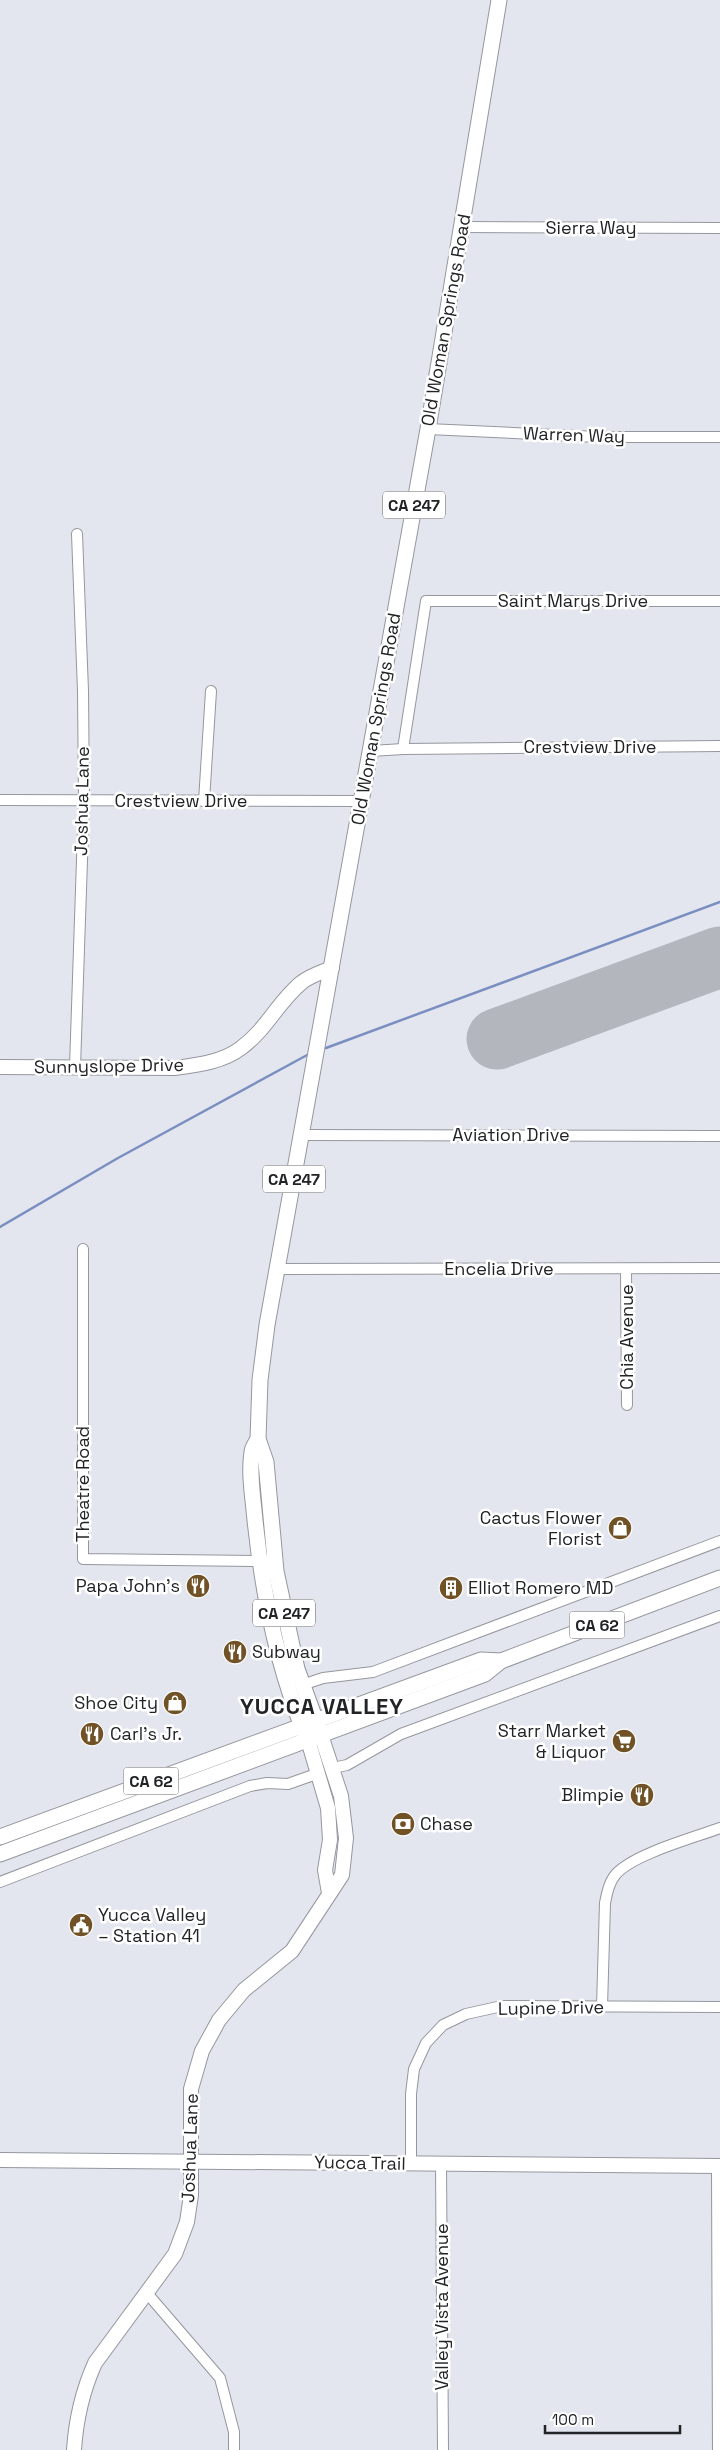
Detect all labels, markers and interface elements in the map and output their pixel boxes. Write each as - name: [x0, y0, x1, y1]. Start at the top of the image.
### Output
- street label: Old Woman Springs Road: [415, 212, 476, 428]
- street label: Sierra Way: [546, 216, 636, 239]
- street label: Warren Way: [523, 421, 625, 448]
- road number: CA 247: [383, 492, 445, 518]
- street label: Saint Marys Drive: [498, 589, 648, 612]
- street label: Old Woman Springs Road: [345, 611, 406, 827]
- street label: Crestview Drive: [524, 735, 657, 758]
- street label: Joshua Lane: [69, 746, 94, 856]
- street label: Crestview Drive: [115, 789, 248, 812]
- street label: Sunnyslope Drive: [34, 1053, 184, 1078]
- street label: Aviation Drive: [452, 1123, 570, 1146]
- road number: CA 247: [263, 1166, 325, 1192]
- street label: Encelia Drive: [444, 1257, 554, 1280]
- street label: Chia Avenue: [615, 1284, 638, 1390]
- street label: Theatre Road: [71, 1426, 94, 1542]
- place label: Cactus Flower Florist: [480, 1506, 602, 1550]
- shop icon: Cactus Flower Florist: [607, 1515, 633, 1541]
- restaurant icon: Papa John's: [185, 1573, 211, 1599]
- place label: Papa John's: [76, 1574, 180, 1597]
- building icon: Elliot Romero MD: [438, 1575, 464, 1601]
- place label: Elliot Romero MD: [468, 1576, 613, 1599]
- road number: CA 247: [253, 1600, 315, 1626]
- road number: CA 62: [570, 1612, 624, 1638]
- restaurant icon: Subway: [222, 1639, 248, 1665]
- place label: Subway: [252, 1640, 321, 1663]
- shop icon: Shoe City: [162, 1690, 188, 1716]
- place label: Shoe City: [74, 1691, 158, 1714]
- district label: YUCCA VALLEY: [240, 1692, 404, 1720]
- place label: Starr Market & Liquor: [498, 1719, 606, 1763]
- restaurant icon: Carl's Jr.: [79, 1721, 105, 1747]
- place label: Carl's Jr.: [110, 1722, 182, 1745]
- supermarket icon: Starr Market & Liquor: [611, 1728, 637, 1754]
- road number: CA 62: [124, 1768, 178, 1794]
- restaurant icon: Blimpie: [629, 1782, 655, 1808]
- place label: Blimpie: [561, 1783, 624, 1806]
- bank icon: Chase: [390, 1811, 416, 1837]
- place label: Chase: [420, 1812, 473, 1835]
- place label: Yucca Valley – Station 41: [98, 1903, 206, 1947]
- public building icon: Yucca Valley – Station 41: [68, 1912, 94, 1938]
- street label: Lupine Drive: [498, 1995, 604, 2020]
- street label: Joshua Lane: [176, 2093, 203, 2203]
- street label: Yucca Trail: [314, 2150, 406, 2175]
- street label: Valley Vista Avenue: [430, 2223, 453, 2391]
- scale bar: [545, 2402, 680, 2434]
- text: 100 m: [552, 2410, 594, 2429]

